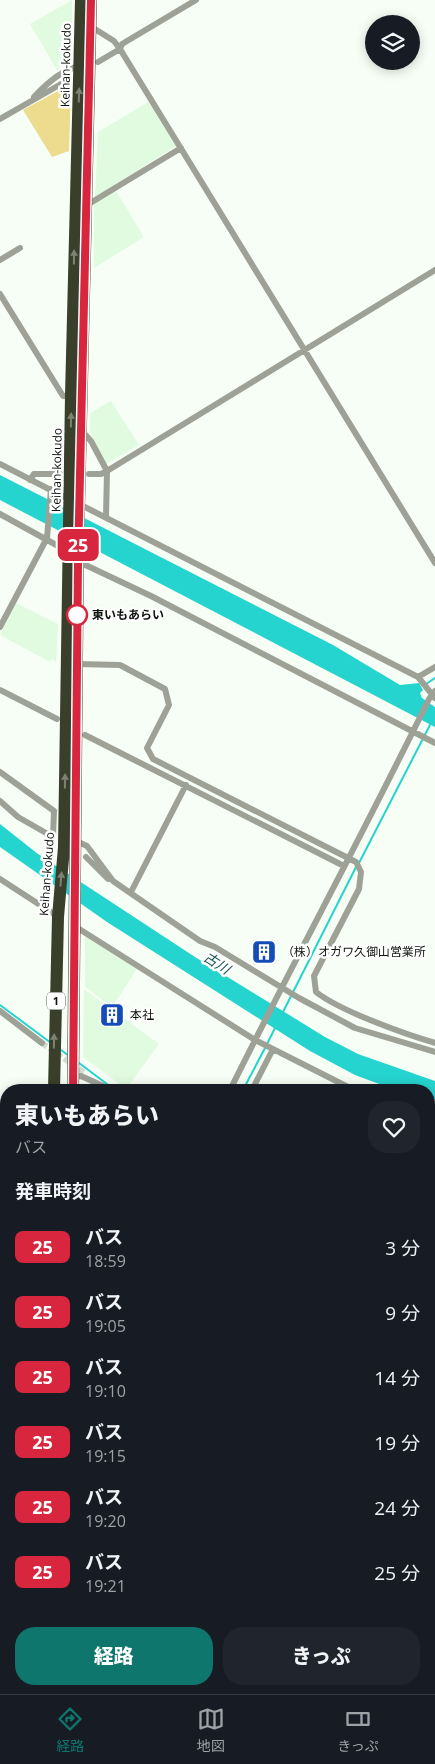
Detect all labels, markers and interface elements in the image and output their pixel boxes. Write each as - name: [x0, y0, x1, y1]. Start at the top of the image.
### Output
- map controls: [365, 15, 420, 70]
- button: layers: [365, 15, 420, 70]
- street label: Keihan-kokudo: [56, 23, 75, 107]
- one-way arrow: [75, 86, 83, 102]
- one-way arrow: [71, 249, 79, 265]
- one-way arrow: [67, 411, 75, 427]
- street label: Keihan-kokudo: [47, 428, 66, 512]
- line badge: 25: [56, 529, 100, 561]
- text: 25: [68, 533, 88, 557]
- marker: 東いもあらい: [66, 604, 88, 626]
- place label: 東いもあらい: [92, 606, 164, 623]
- one-way arrow: [61, 773, 69, 789]
- street label: Keihan-kokudo: [35, 831, 58, 917]
- one-way arrow: [58, 871, 66, 887]
- building icon: （株）オガワ久御山営業所: [251, 939, 277, 965]
- place label: （株）オガワ久御山営業所: [282, 943, 426, 960]
- water label: 古川: [200, 947, 236, 979]
- road number: 1: [47, 992, 65, 1009]
- building icon: 本社: [99, 1002, 125, 1028]
- place label: 本社: [130, 1006, 154, 1023]
- one-way arrow: [51, 1033, 59, 1049]
- text: 東いもあらい: [15, 1098, 159, 1131]
- button: heart: [368, 1101, 420, 1153]
- text: バス: [15, 1136, 47, 1158]
- text: 発車時刻: [15, 1178, 91, 1204]
- text: バス: [85, 1224, 123, 1250]
- text: 25: [32, 1235, 53, 1259]
- text: 3 分: [385, 1235, 420, 1261]
- text: 18:59: [85, 1250, 126, 1272]
- text: バス: [85, 1289, 123, 1315]
- text: 25: [32, 1300, 53, 1324]
- text: 9 分: [385, 1300, 420, 1326]
- text: 19:05: [85, 1315, 126, 1337]
- text: バス: [85, 1354, 123, 1380]
- text: 25: [32, 1365, 53, 1389]
- text: 14 分: [374, 1365, 420, 1391]
- text: 19:10: [85, 1380, 126, 1402]
- text: バス: [85, 1419, 123, 1445]
- text: 25: [32, 1430, 53, 1454]
- text: 19 分: [374, 1430, 420, 1456]
- text: 19:15: [85, 1445, 126, 1467]
- text: バス: [85, 1484, 123, 1510]
- text: 25: [32, 1495, 53, 1519]
- text: 24 分: [374, 1495, 420, 1521]
- text: 19:20: [85, 1510, 126, 1532]
- text: バス: [85, 1549, 123, 1575]
- text: 25: [32, 1560, 53, 1584]
- text: 25 分: [374, 1560, 420, 1586]
- text: 19:21: [85, 1575, 126, 1597]
- button: 経路: [15, 1627, 213, 1685]
- button: きっぷ: [223, 1627, 420, 1685]
- tab: 経路: [56, 1705, 84, 1755]
- tab: 地図: [197, 1705, 225, 1755]
- tab: きっぷ: [337, 1705, 379, 1755]

